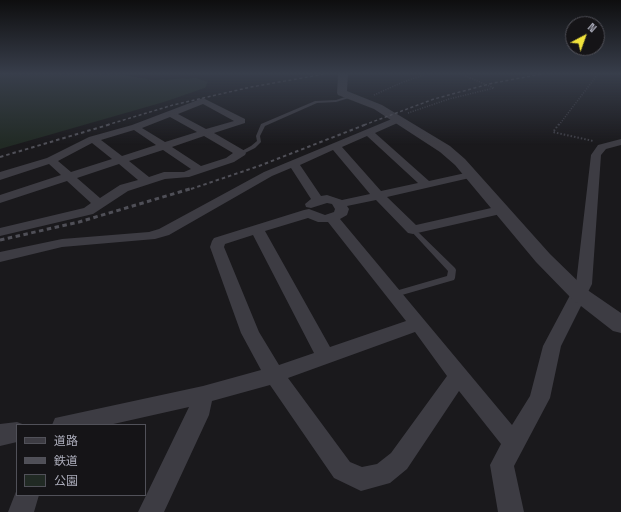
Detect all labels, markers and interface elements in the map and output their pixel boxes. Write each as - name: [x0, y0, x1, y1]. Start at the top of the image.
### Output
- north arrow: [565, 16, 605, 56]
- text: N: [585, 20, 600, 35]
- legend: [16, 424, 146, 496]
- text: 道路: [54, 433, 78, 449]
- text: 鉄道: [54, 453, 78, 469]
- text: 公園: [54, 473, 78, 489]

